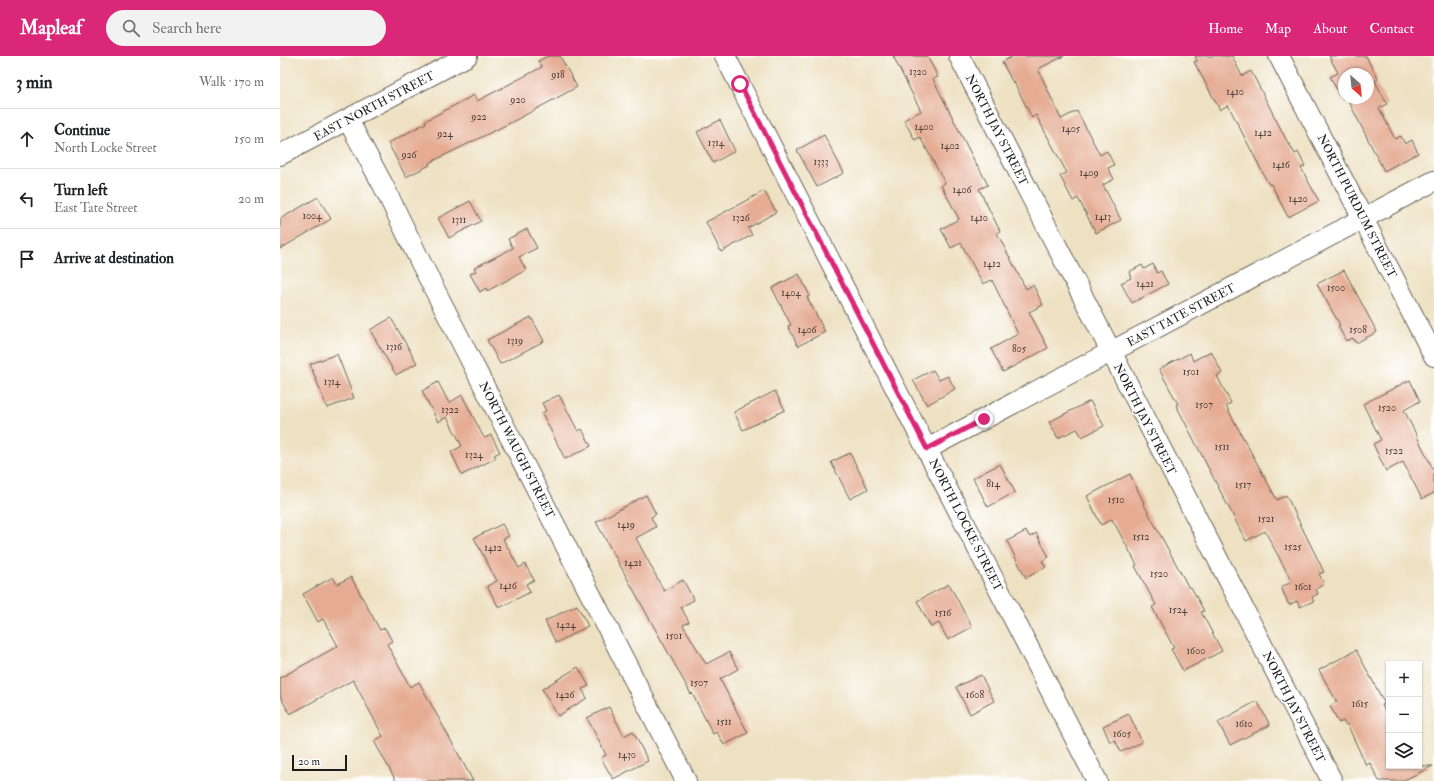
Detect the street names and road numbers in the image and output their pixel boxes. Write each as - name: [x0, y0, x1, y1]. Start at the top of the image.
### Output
- street label: EAST NORTH STREET: [311, 68, 437, 145]
- street label: NORTH JAY STREET: [962, 72, 1031, 189]
- street label: NORTH PURDUM STREET: [1314, 132, 1400, 281]
- street label: EAST TATE STREET: [1124, 280, 1238, 350]
- street label: NORTH JAY STREET: [1110, 361, 1179, 478]
- street label: NORTH WAUGH STREET: [475, 379, 558, 521]
- street label: NORTH LOCKE STREET: [926, 456, 1006, 594]
- street label: NORTH JAY STREET: [1259, 649, 1328, 766]

